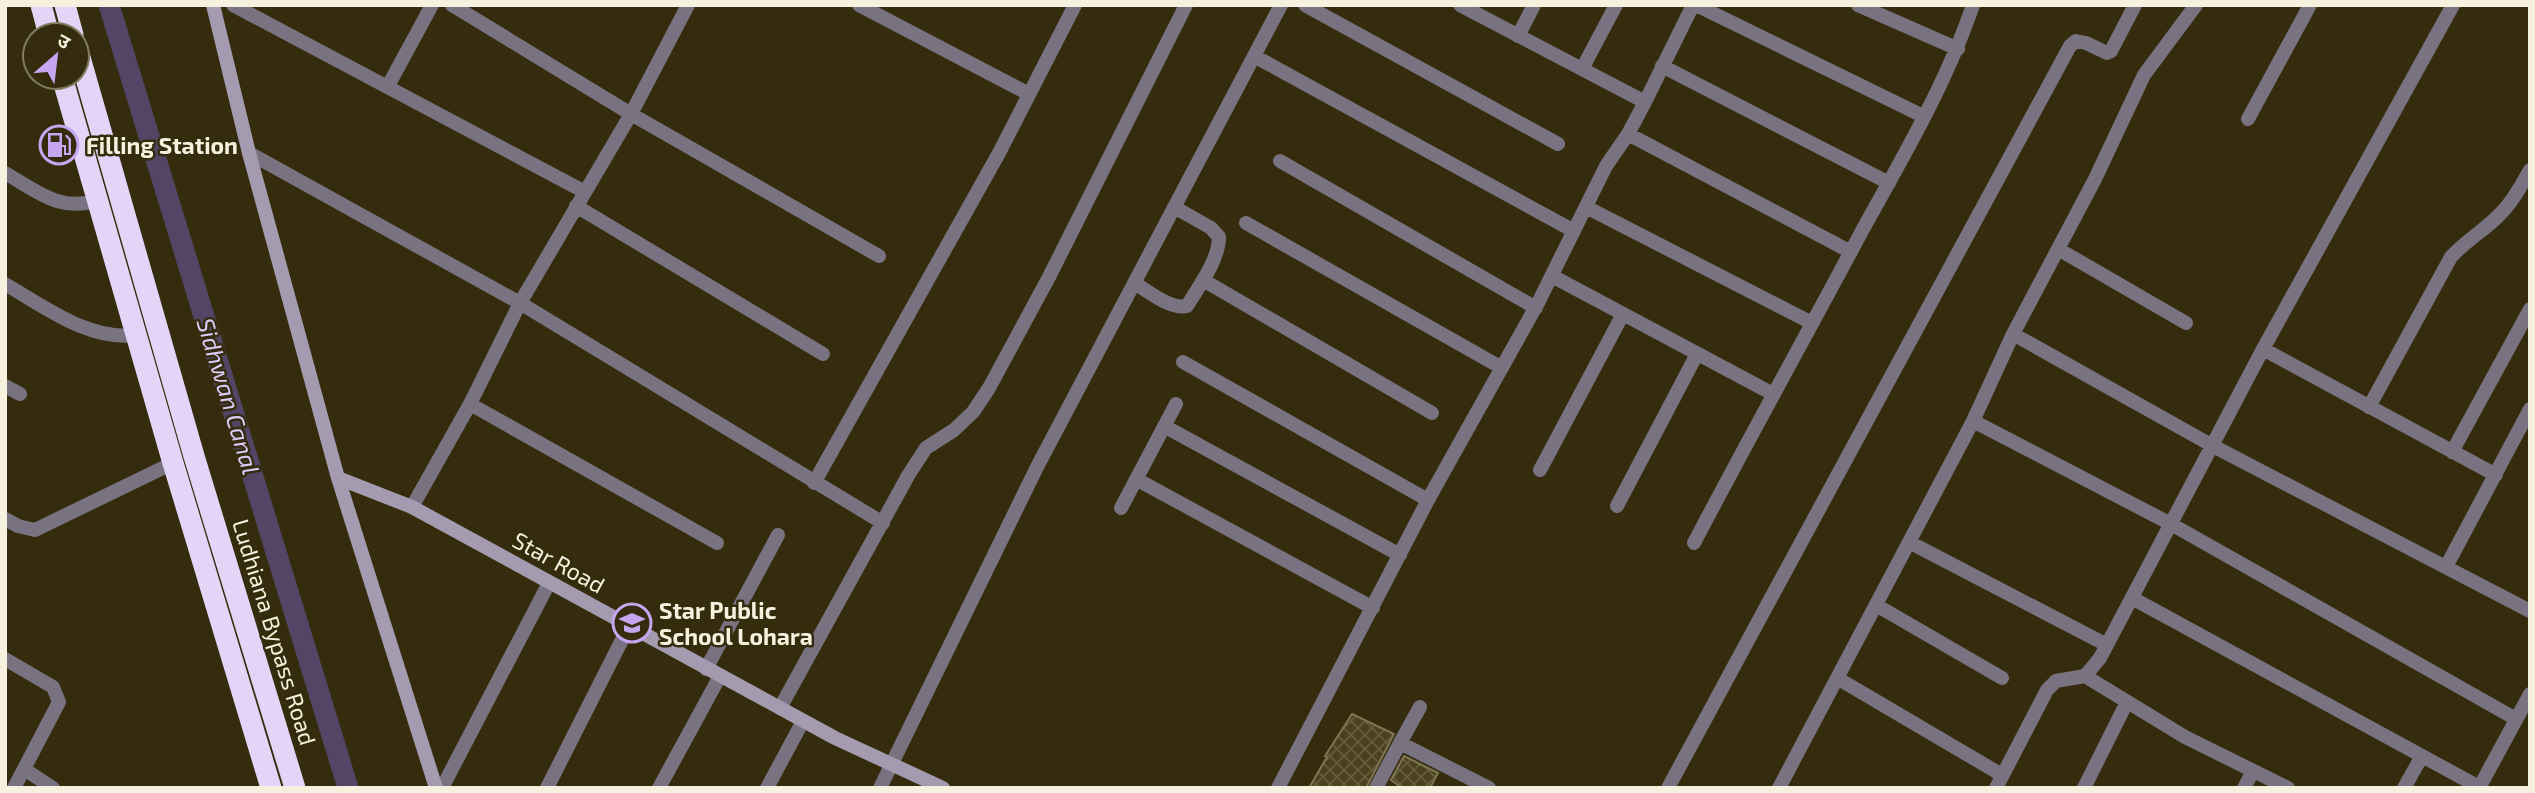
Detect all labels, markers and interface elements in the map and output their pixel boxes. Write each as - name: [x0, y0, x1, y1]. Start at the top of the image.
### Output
- north arrow: [21, 21, 91, 91]
- text: उ: [54, 28, 75, 54]
- fuel station icon: Filling Station: [38, 124, 80, 166]
- place label: Filling Station: [86, 131, 238, 159]
- water label: Sidhwan Canal: [191, 314, 267, 478]
- street label: Ludhiana Bypass Road: [227, 516, 323, 748]
- street label: Star Road: [508, 525, 610, 599]
- place label: Star Public School Lohara: [659, 596, 813, 650]
- school or university icon: Star Public School Lohara: [611, 602, 653, 644]

